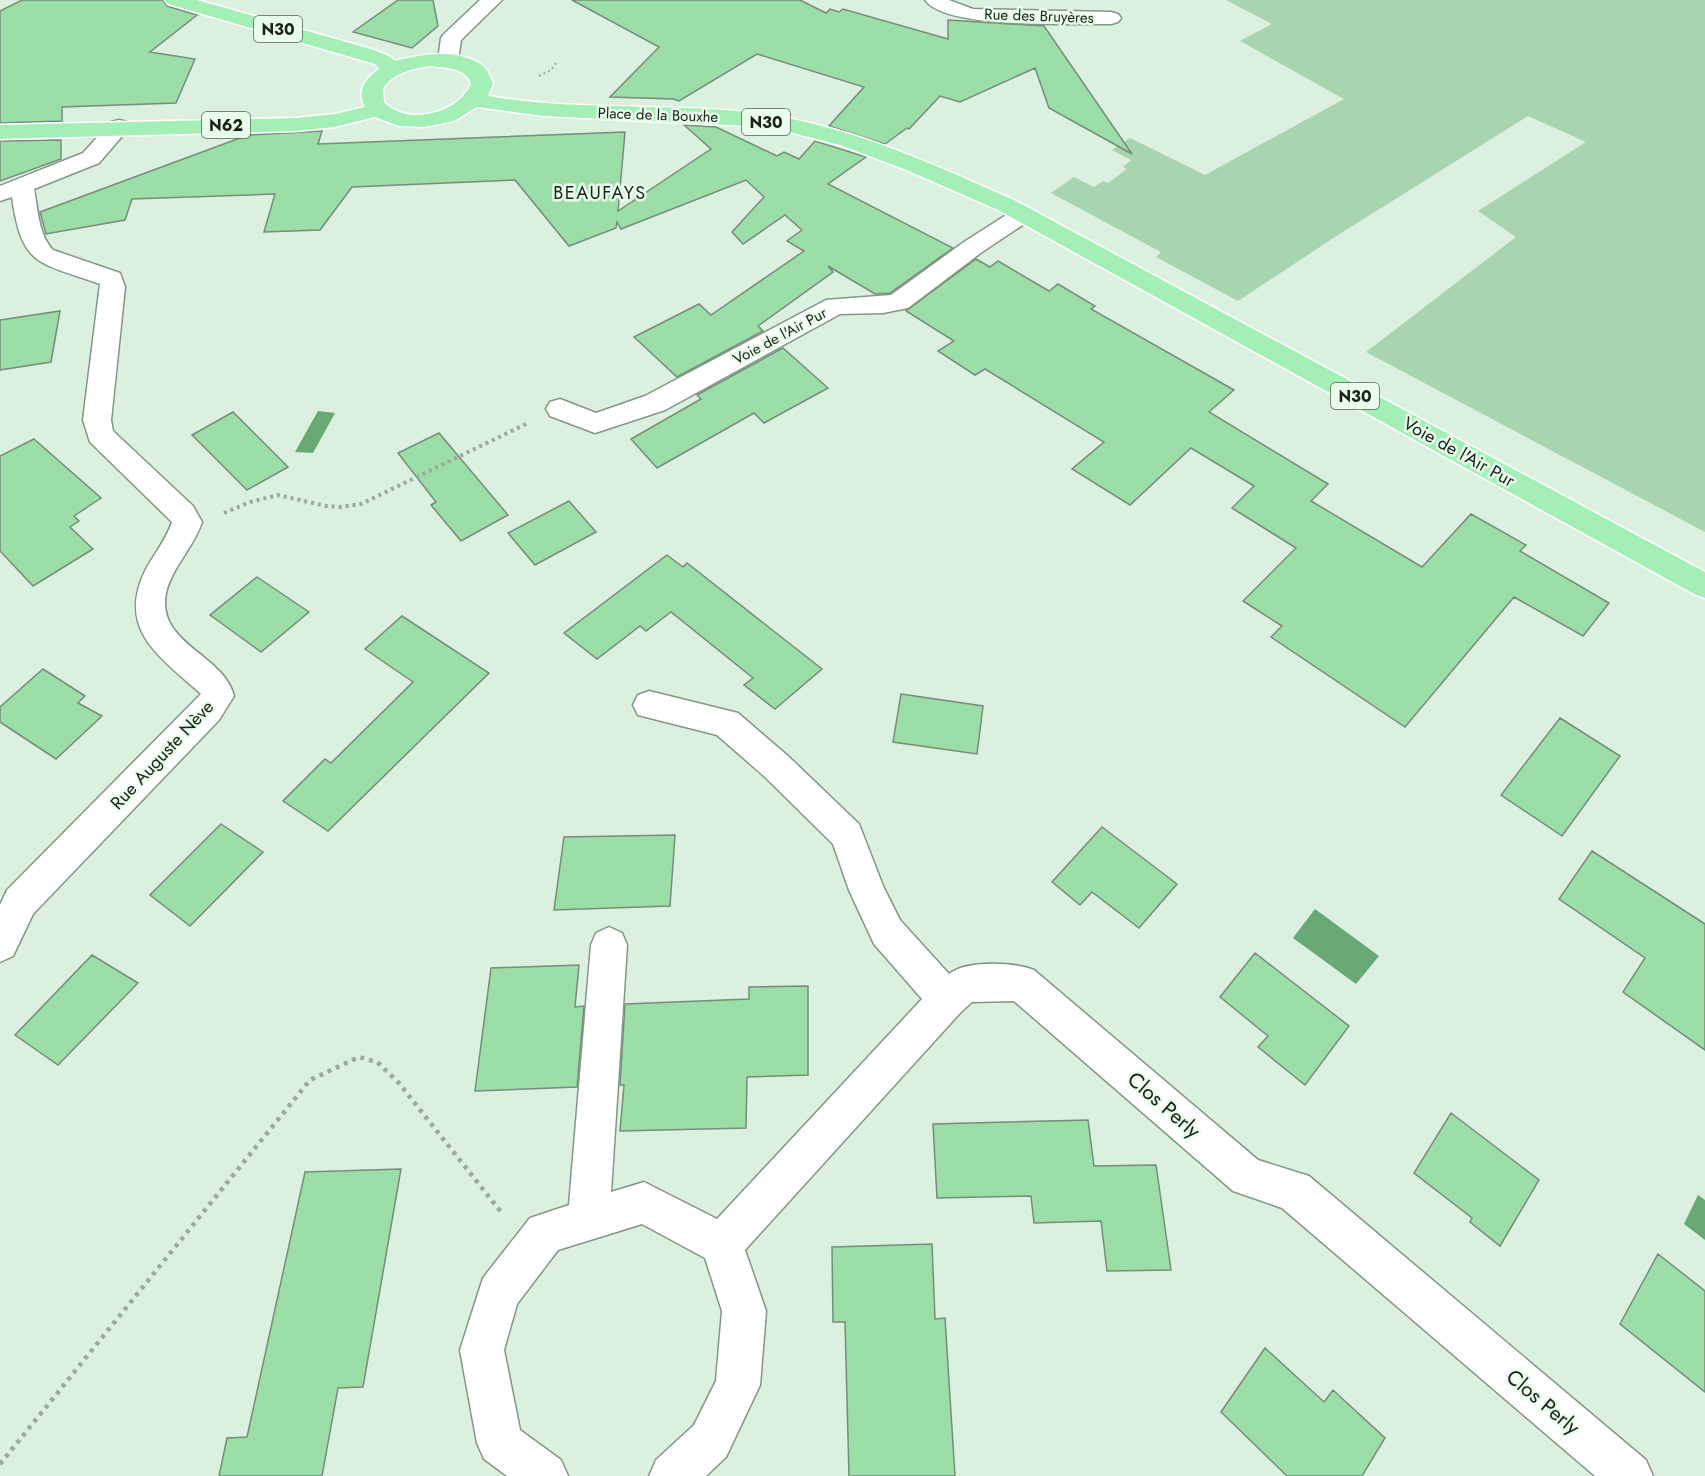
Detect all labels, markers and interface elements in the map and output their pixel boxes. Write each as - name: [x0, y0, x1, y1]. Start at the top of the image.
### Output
- street label: Rue des Bruyères: [984, 3, 1094, 29]
- road number: N30: [254, 16, 302, 42]
- street label: Place de la Bouxhe: [597, 102, 719, 128]
- road number: N30: [742, 109, 790, 135]
- road number: N62: [202, 112, 250, 138]
- district label: BEAUFAYS: [553, 180, 647, 206]
- street label: Voie de l'Air Pur: [729, 302, 832, 370]
- road number: N30: [1331, 383, 1379, 409]
- street label: Voie de l'Air Pur: [1398, 410, 1520, 494]
- street label: Rue Auguste Nève: [104, 695, 220, 815]
- street label: Clos Perly: [1121, 1065, 1208, 1146]
- street label: Clos Perly: [1499, 1362, 1587, 1442]

